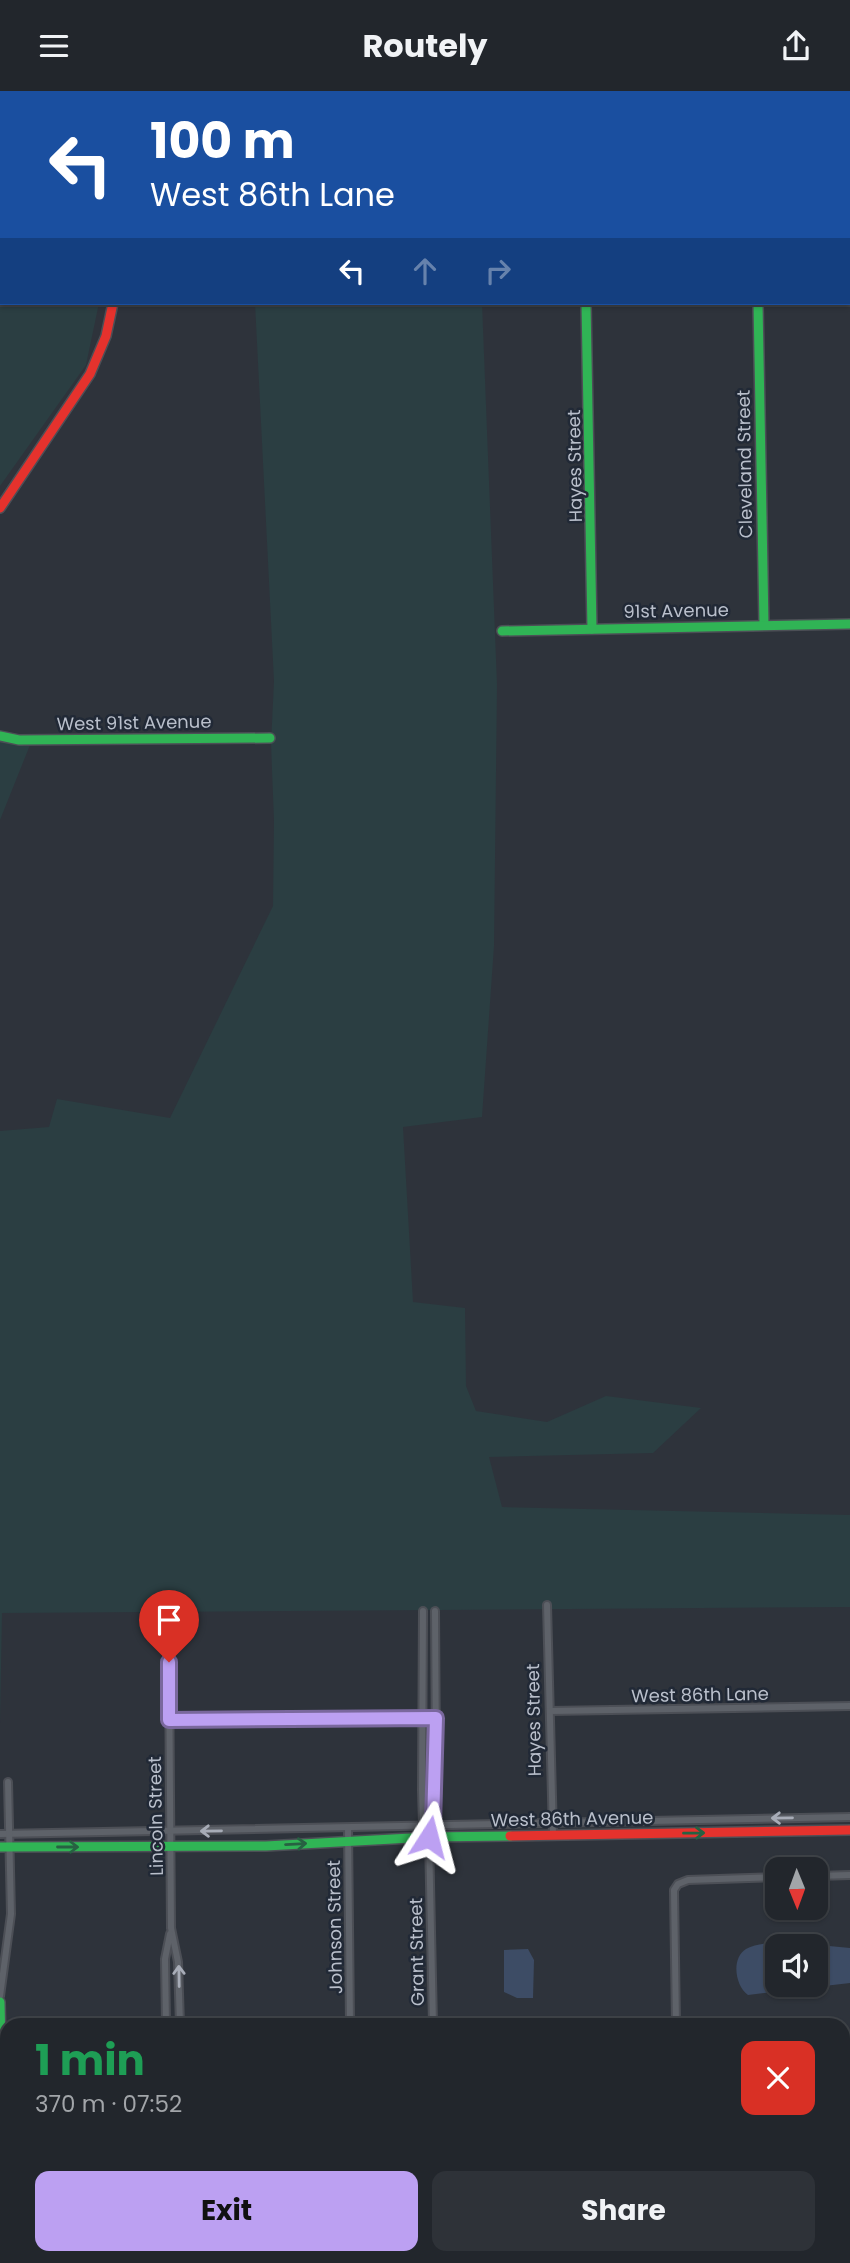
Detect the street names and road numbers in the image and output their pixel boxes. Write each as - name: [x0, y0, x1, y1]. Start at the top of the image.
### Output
- street label: Cleveland Street: [731, 390, 758, 538]
- street label: Hayes Street: [561, 409, 588, 523]
- street label: 91st Avenue: [623, 597, 729, 624]
- street label: West 91st Avenue: [56, 709, 212, 736]
- street label: Hayes Street: [520, 1663, 547, 1777]
- street label: West 86th Lane: [631, 1681, 769, 1708]
- street label: Lincoln Street: [142, 1756, 169, 1876]
- street label: West 86th Avenue: [490, 1805, 654, 1832]
- street label: Johnson Street: [321, 1860, 348, 1994]
- street label: Grant Street: [403, 1898, 430, 2006]

